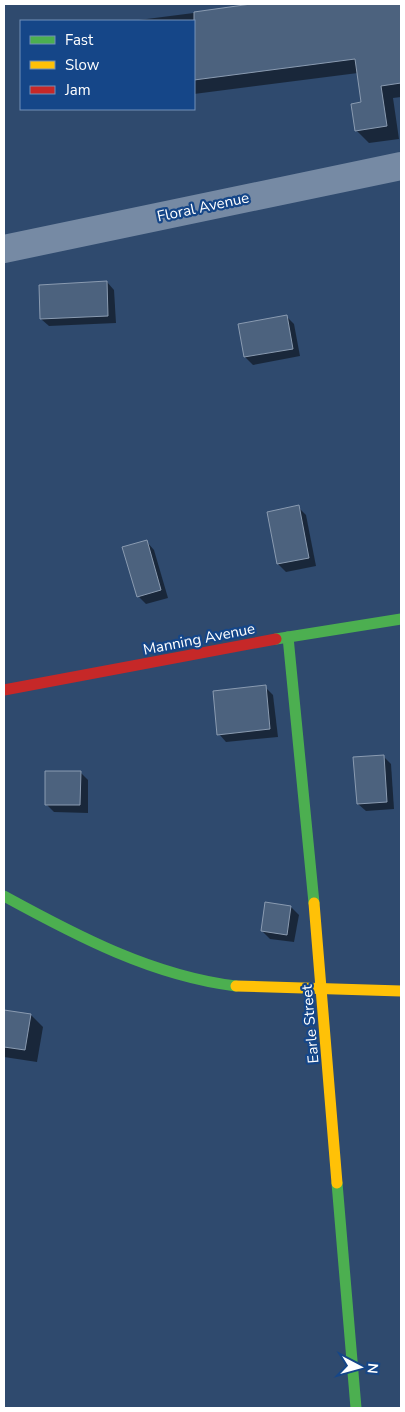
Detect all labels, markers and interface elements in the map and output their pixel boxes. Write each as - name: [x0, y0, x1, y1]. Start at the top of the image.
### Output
- legend: [20, 20, 195, 110]
- text: Fast: [65, 30, 94, 50]
- text: Slow: [65, 55, 100, 75]
- text: Jam: [64, 80, 91, 100]
- street label: Floral Avenue: [155, 187, 251, 227]
- street label: Manning Avenue: [141, 618, 257, 660]
- street label: Earle Street: [297, 983, 323, 1064]
- north arrow: [335, 1342, 385, 1392]
- text: N: [362, 1362, 382, 1375]

